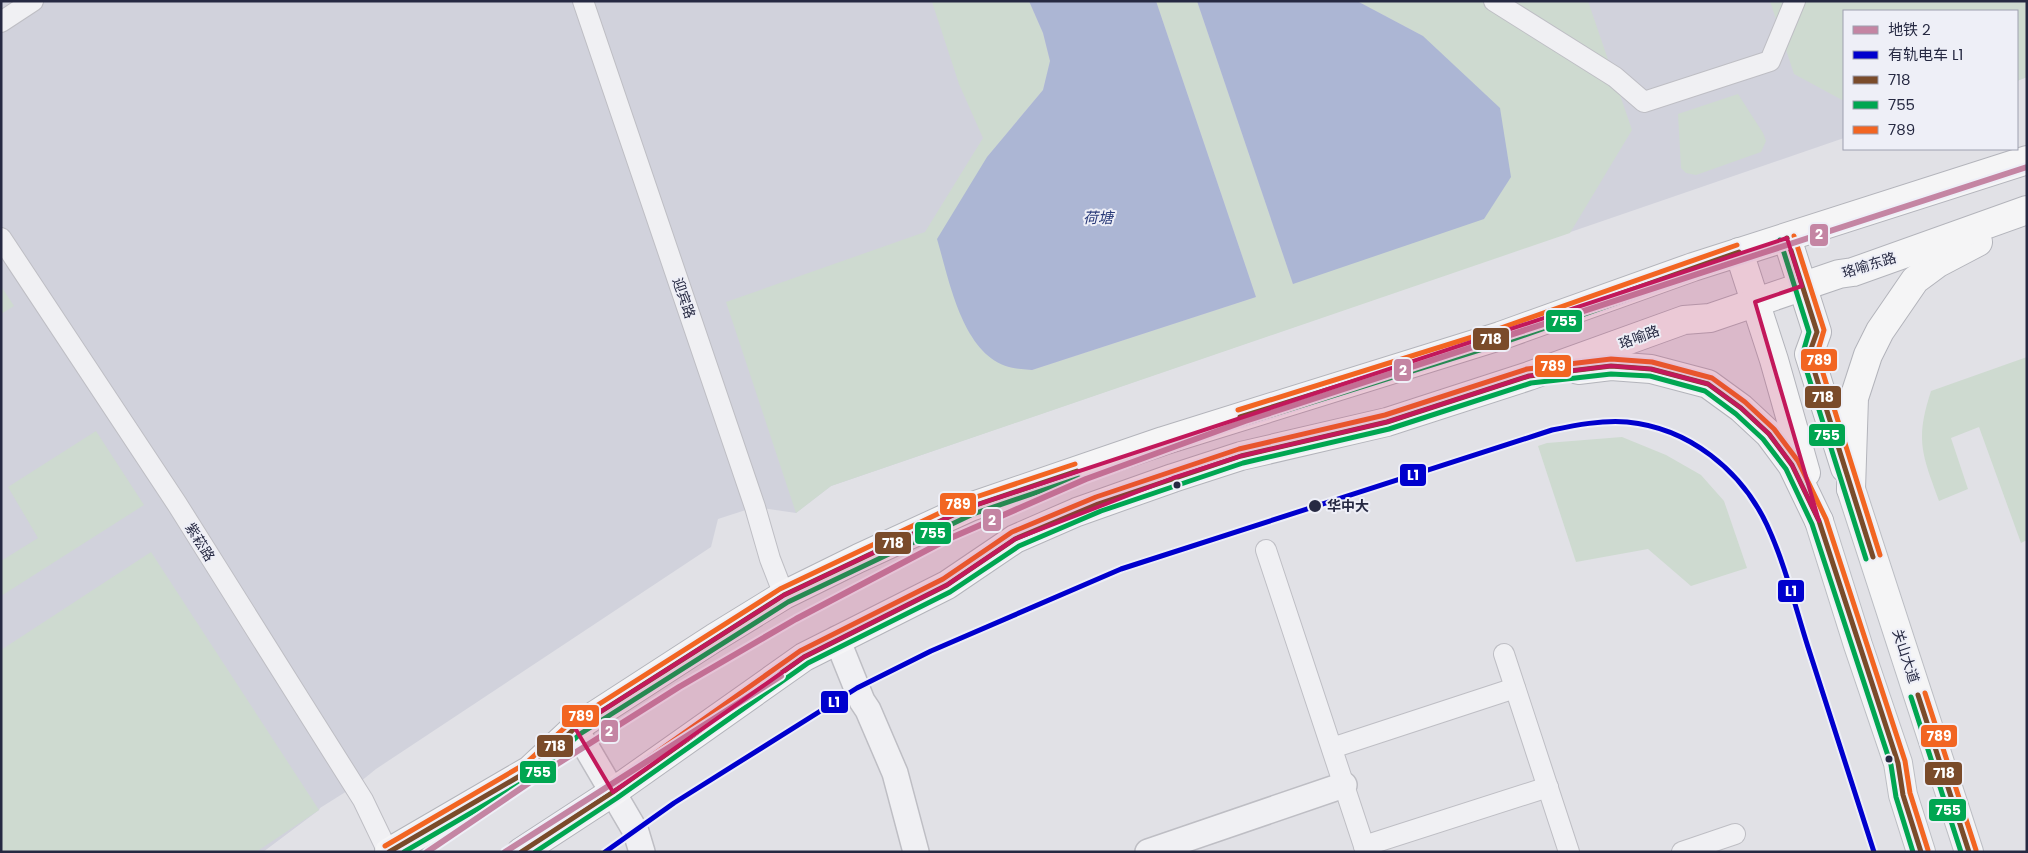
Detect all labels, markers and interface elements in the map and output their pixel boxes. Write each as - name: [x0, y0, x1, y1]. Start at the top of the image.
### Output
- legend: [1843, 10, 2018, 150]
- text: 地铁 2: [1888, 19, 1931, 40]
- text: 有轨电车 L1: [1888, 44, 1963, 65]
- text: 718: [1888, 69, 1910, 90]
- text: 755: [1888, 94, 1915, 115]
- text: 789: [1888, 119, 1915, 140]
- water label: 荷塘: [1083, 207, 1116, 228]
- line badge: 2: [1809, 223, 1829, 247]
- text: 2: [1815, 224, 1823, 244]
- street label: 珞喻东路: [1839, 247, 1899, 283]
- street label: 迎宾路: [668, 275, 700, 321]
- line badge: 755: [1545, 309, 1583, 333]
- text: 755: [1551, 311, 1577, 331]
- street label: 珞喻路: [1616, 320, 1662, 354]
- line badge: 718: [1472, 327, 1510, 351]
- text: 718: [1480, 329, 1502, 349]
- line badge: 789: [1800, 348, 1838, 372]
- text: 789: [1806, 350, 1832, 370]
- line badge: 789: [1534, 354, 1572, 378]
- text: 789: [1540, 356, 1566, 376]
- line badge: 2: [1393, 358, 1412, 382]
- text: 2: [1399, 360, 1407, 380]
- line badge: 718: [1804, 385, 1842, 409]
- text: 718: [1812, 387, 1834, 407]
- line badge: 755: [1808, 423, 1846, 447]
- text: 755: [1814, 425, 1840, 445]
- line badge: L1: [1399, 463, 1427, 487]
- text: L1: [1407, 465, 1419, 485]
- unlabelled marker: [1172, 480, 1182, 490]
- line badge: 789: [939, 492, 977, 516]
- text: 789: [945, 494, 971, 514]
- place label: 华中大: [1327, 496, 1369, 516]
- marker: 华中大: [1307, 498, 1323, 514]
- line badge: 2: [982, 508, 1002, 532]
- text: 2: [988, 510, 996, 530]
- street label: 紫菘路: [180, 519, 220, 565]
- line badge: 755: [914, 521, 952, 545]
- text: 755: [920, 523, 946, 543]
- line badge: 718: [874, 531, 912, 555]
- text: 718: [882, 533, 904, 553]
- line badge: L1: [1777, 579, 1805, 603]
- text: L1: [1785, 581, 1797, 601]
- street label: 关山大道: [1888, 626, 1924, 686]
- line badge: L1: [820, 690, 849, 714]
- text: L1: [828, 692, 840, 712]
- line badge: 789: [561, 704, 600, 728]
- text: 789: [568, 706, 594, 726]
- line badge: 2: [600, 719, 619, 743]
- text: 2: [605, 721, 613, 741]
- line badge: 789: [1920, 724, 1958, 748]
- text: 789: [1926, 726, 1952, 746]
- line badge: 718: [536, 734, 574, 758]
- text: 718: [544, 736, 566, 756]
- unlabelled marker: [1884, 754, 1894, 764]
- line badge: 755: [519, 760, 557, 784]
- line badge: 718: [1924, 761, 1963, 786]
- text: 755: [525, 762, 551, 782]
- text: 718: [1933, 763, 1955, 783]
- line badge: 755: [1928, 798, 1967, 822]
- text: 755: [1935, 800, 1961, 820]

